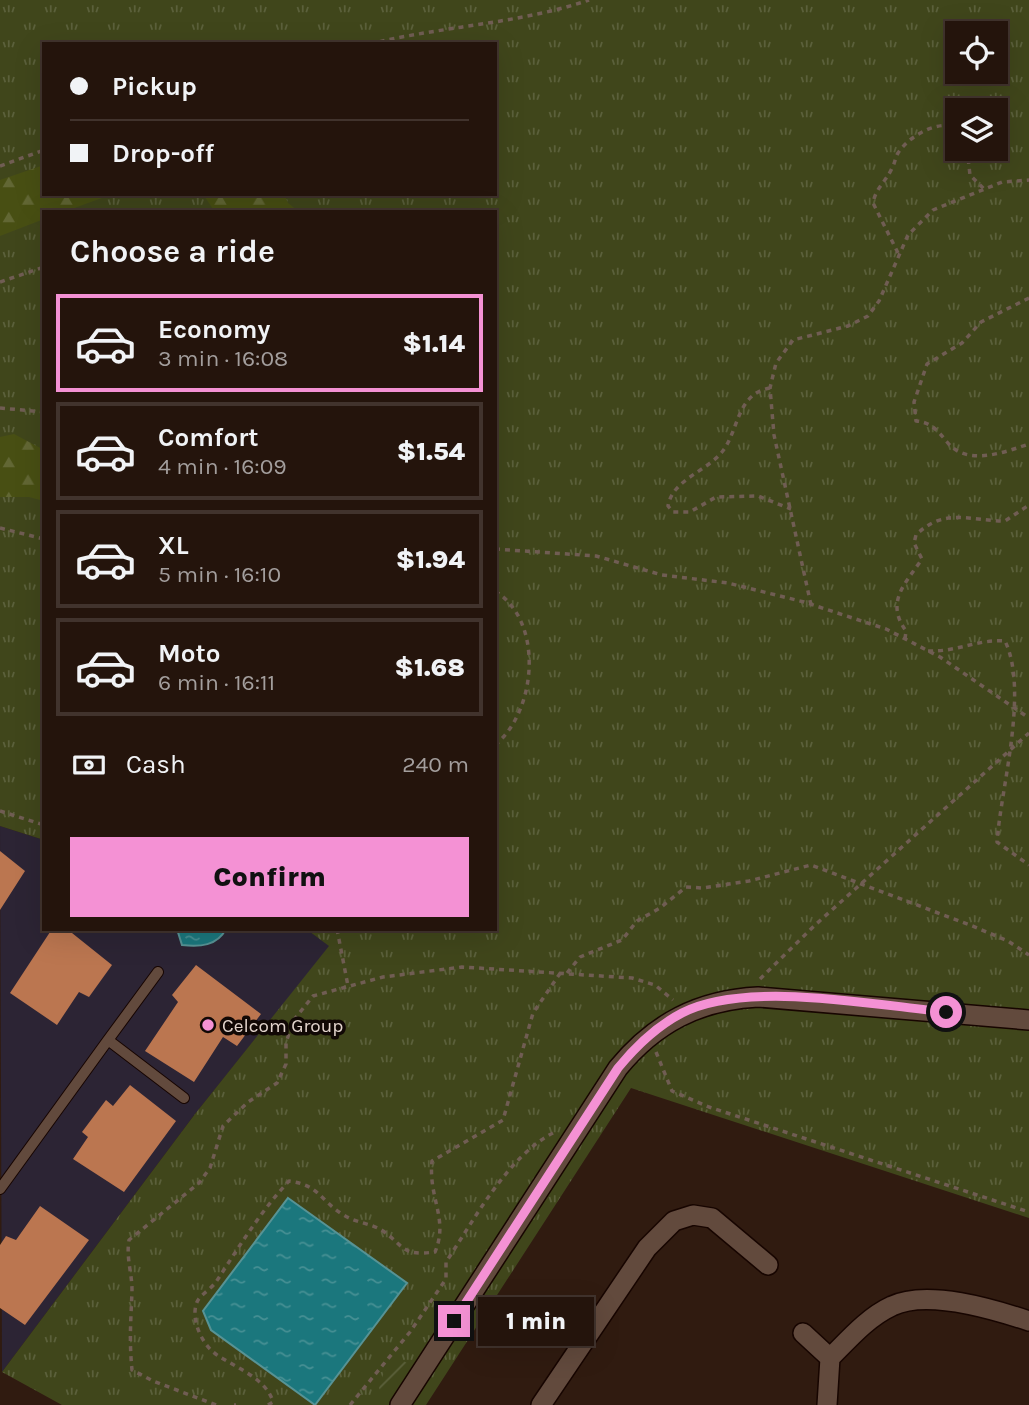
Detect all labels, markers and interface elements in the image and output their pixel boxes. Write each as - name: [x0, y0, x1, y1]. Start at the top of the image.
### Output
- map controls: [945, 21, 1008, 161]
- button: locate: [945, 21, 1008, 84]
- text: Pickup: [112, 71, 197, 102]
- button: layers: [945, 98, 1008, 161]
- text: Drop-off: [112, 138, 214, 169]
- text: Choose a ride: [70, 233, 275, 270]
- icon: car: [74, 312, 137, 375]
- text: Economy: [158, 314, 270, 345]
- text: $1.14: [402, 328, 465, 359]
- text: 3 min · 16:08: [158, 345, 288, 372]
- icon: car: [74, 420, 137, 483]
- text: Comfort: [158, 422, 259, 453]
- text: $1.54: [397, 436, 465, 467]
- text: 4 min · 16:09: [158, 453, 287, 480]
- icon: car: [74, 528, 137, 591]
- text: XL: [158, 530, 189, 561]
- text: $1.94: [396, 544, 465, 575]
- text: 5 min · 16:10: [158, 561, 281, 588]
- icon: car: [74, 636, 137, 699]
- text: Moto: [158, 638, 220, 669]
- text: $1.68: [395, 652, 465, 683]
- text: 6 min · 16:11: [158, 669, 275, 696]
- icon: cash: [70, 746, 108, 784]
- text: Cash: [126, 749, 186, 780]
- text: 240 m: [402, 751, 469, 778]
- button: Confirm: [70, 837, 469, 917]
- route start: [930, 996, 962, 1028]
- place label: Celcom Group: [222, 1015, 343, 1037]
- marker: Celcom Group: [200, 1017, 216, 1033]
- callout: 1 min: [478, 1296, 594, 1346]
- route end: [438, 1305, 470, 1337]
- text: 1 min: [506, 1308, 566, 1335]

